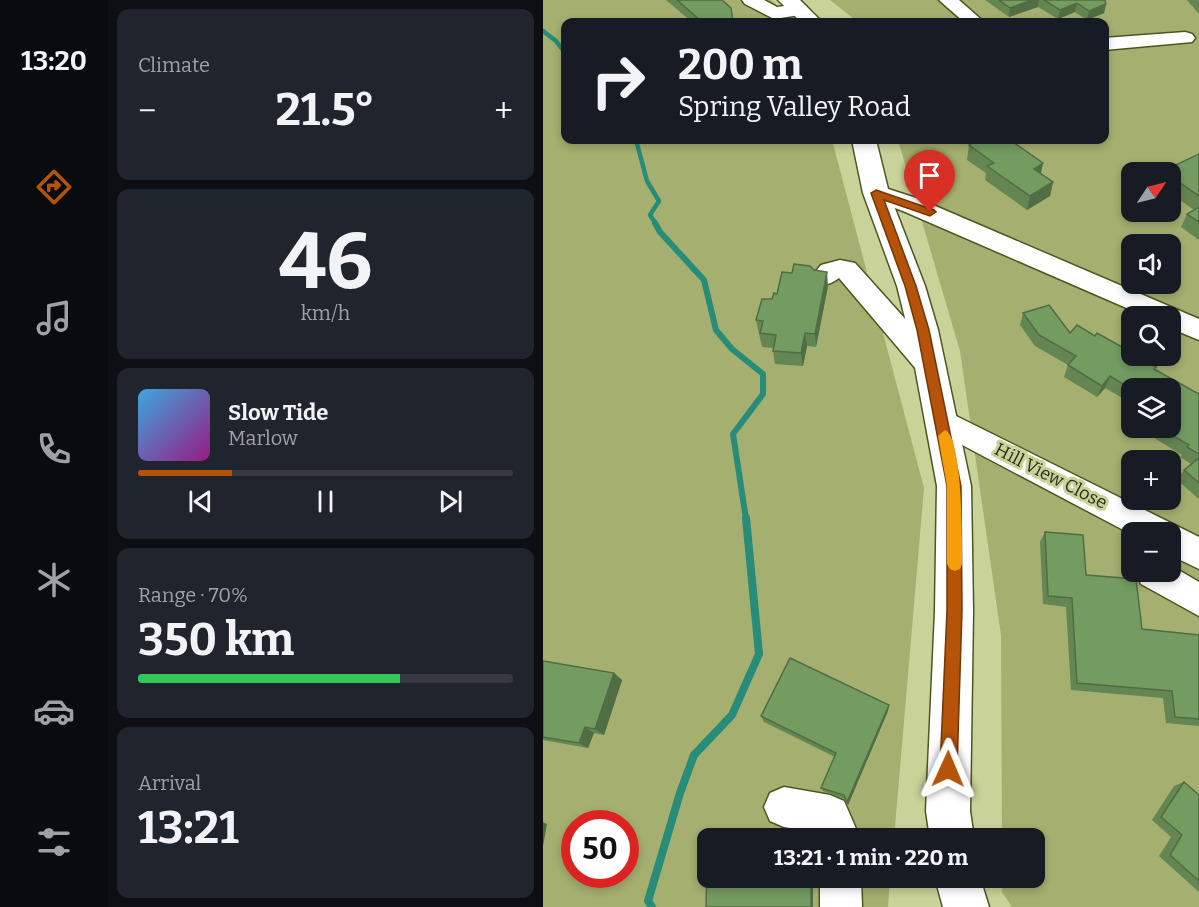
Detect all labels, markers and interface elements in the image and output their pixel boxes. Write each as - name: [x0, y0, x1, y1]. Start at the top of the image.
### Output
- text: 200 m: [678, 40, 803, 90]
- icon: right: [579, 42, 657, 120]
- text: 13:20: [21, 45, 87, 77]
- text: Climate: [138, 53, 210, 77]
- text: 21.5°: [275, 83, 375, 137]
- text: −: [138, 91, 156, 131]
- text: +: [494, 91, 513, 131]
- text: Spring Valley Road: [678, 91, 911, 123]
- pin: [904, 150, 955, 212]
- icon: arrive: [913, 159, 946, 192]
- north arrow: [1121, 162, 1181, 222]
- map controls: [1121, 162, 1181, 582]
- icon: directions: [33, 166, 75, 208]
- text: 46: [279, 215, 372, 309]
- button: sound: [1121, 234, 1181, 294]
- icon: music: [33, 297, 75, 339]
- text: km/h: [301, 301, 350, 325]
- button: search: [1121, 306, 1181, 366]
- button: layers: [1121, 378, 1181, 438]
- text: Slow Tide: [228, 399, 328, 426]
- text: Marlow: [228, 426, 298, 450]
- icon: phone: [33, 428, 75, 470]
- street label: Hill View Close: [991, 438, 1111, 514]
- button: +: [1121, 450, 1181, 510]
- icon: previous: [184, 485, 217, 518]
- icon: pause: [309, 485, 342, 518]
- icon: next: [434, 485, 467, 518]
- button: −: [1121, 522, 1181, 582]
- icon: climate: [33, 559, 75, 601]
- text: Range · 70%: [138, 583, 248, 607]
- text: 350 km: [138, 613, 294, 667]
- icon: car: [33, 690, 75, 732]
- position arrow: [916, 737, 980, 801]
- text: Arrival: [138, 771, 201, 795]
- text: 13:21: [138, 801, 239, 855]
- speed limit sign: 50: [561, 810, 639, 888]
- icon: filters: [33, 821, 75, 863]
- text: 13:21 · 1 min · 220 m: [774, 844, 968, 871]

